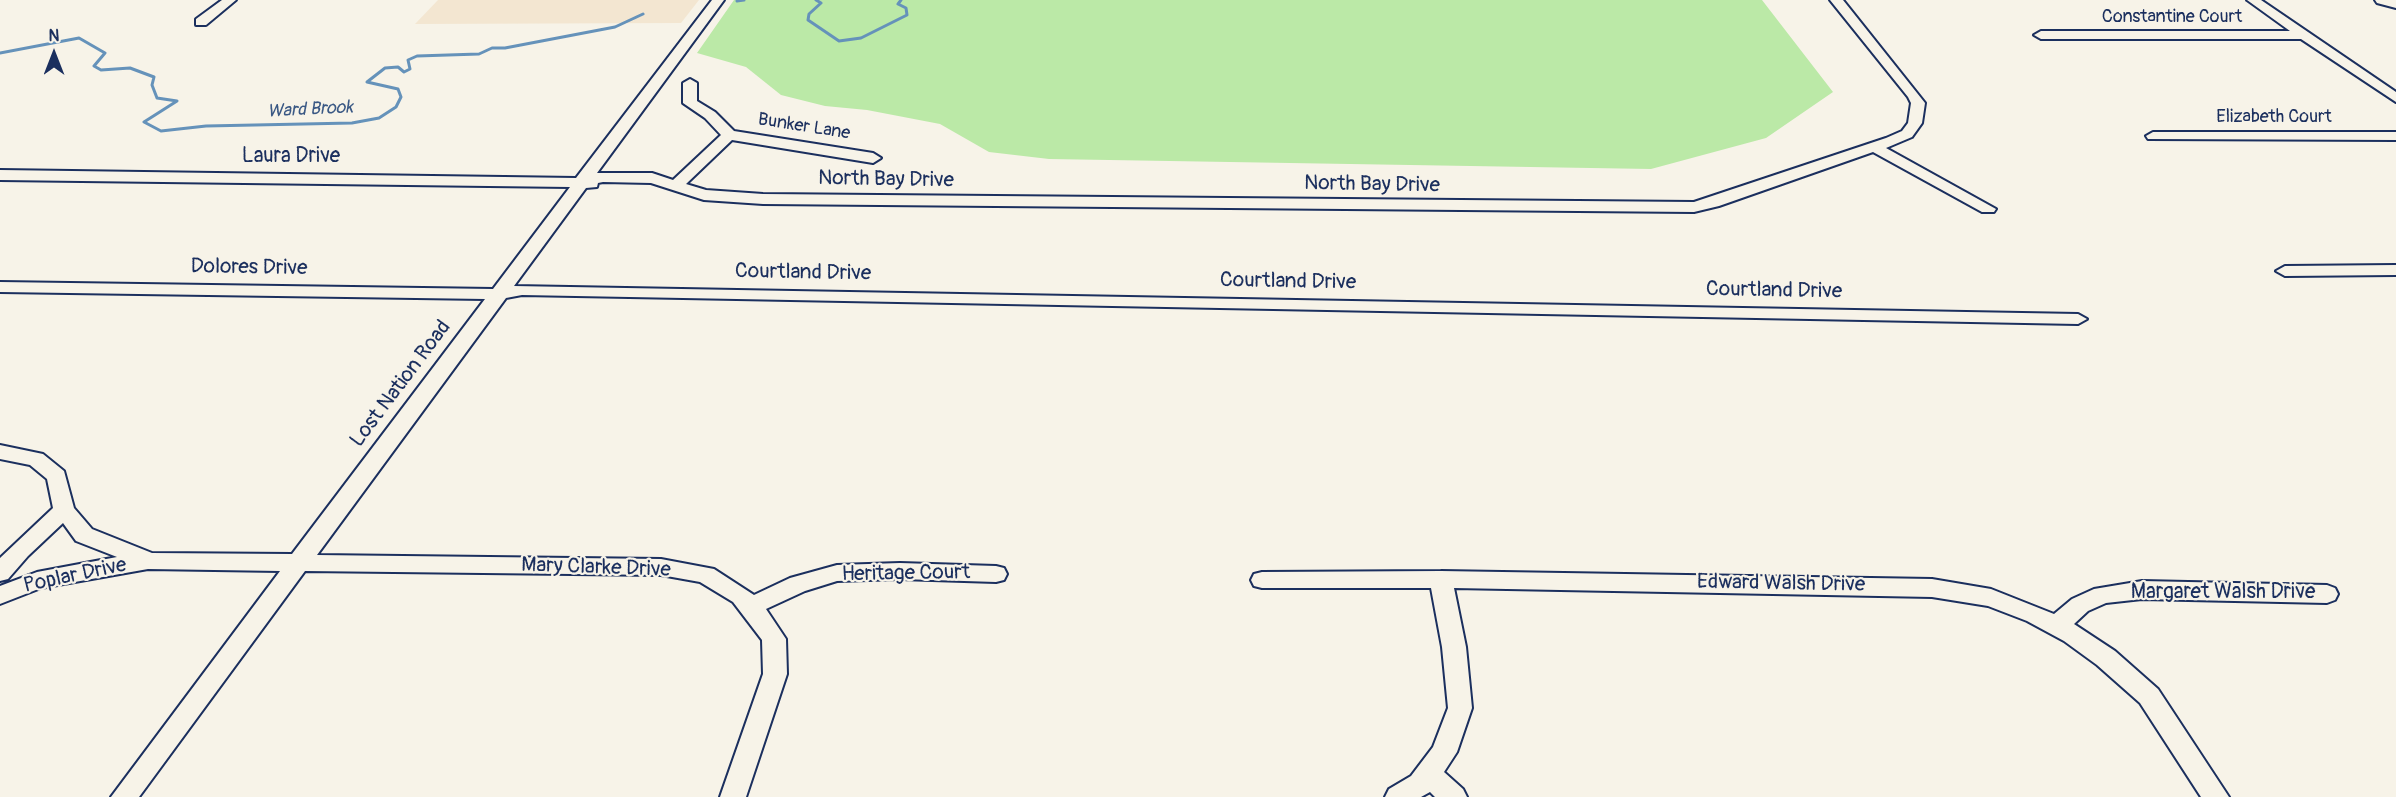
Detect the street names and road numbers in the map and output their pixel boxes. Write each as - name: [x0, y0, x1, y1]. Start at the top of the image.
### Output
- street label: Constantine Court: [2102, 6, 2242, 28]
- street label: Elizabeth Court: [2216, 106, 2332, 128]
- street label: Bunker Lane: [756, 109, 852, 145]
- street label: Laura Drive: [242, 144, 340, 170]
- street label: North Bay Drive: [818, 166, 954, 194]
- street label: North Bay Drive: [1304, 171, 1440, 199]
- street label: Dolores Drive: [190, 254, 308, 282]
- street label: Courtland Drive: [735, 259, 871, 287]
- street label: Courtland Drive: [1220, 268, 1356, 296]
- street label: Courtland Drive: [1706, 277, 1842, 305]
- street label: Lost Nation Road: [345, 316, 457, 452]
- street label: Poplar Drive: [21, 553, 129, 599]
- street label: Mary Clarke Drive: [521, 553, 671, 583]
- street label: Heritage Court: [842, 560, 970, 588]
- street label: Edward Walsh Drive: [1697, 570, 1865, 598]
- street label: Margaret Walsh Drive: [2131, 580, 2315, 606]

